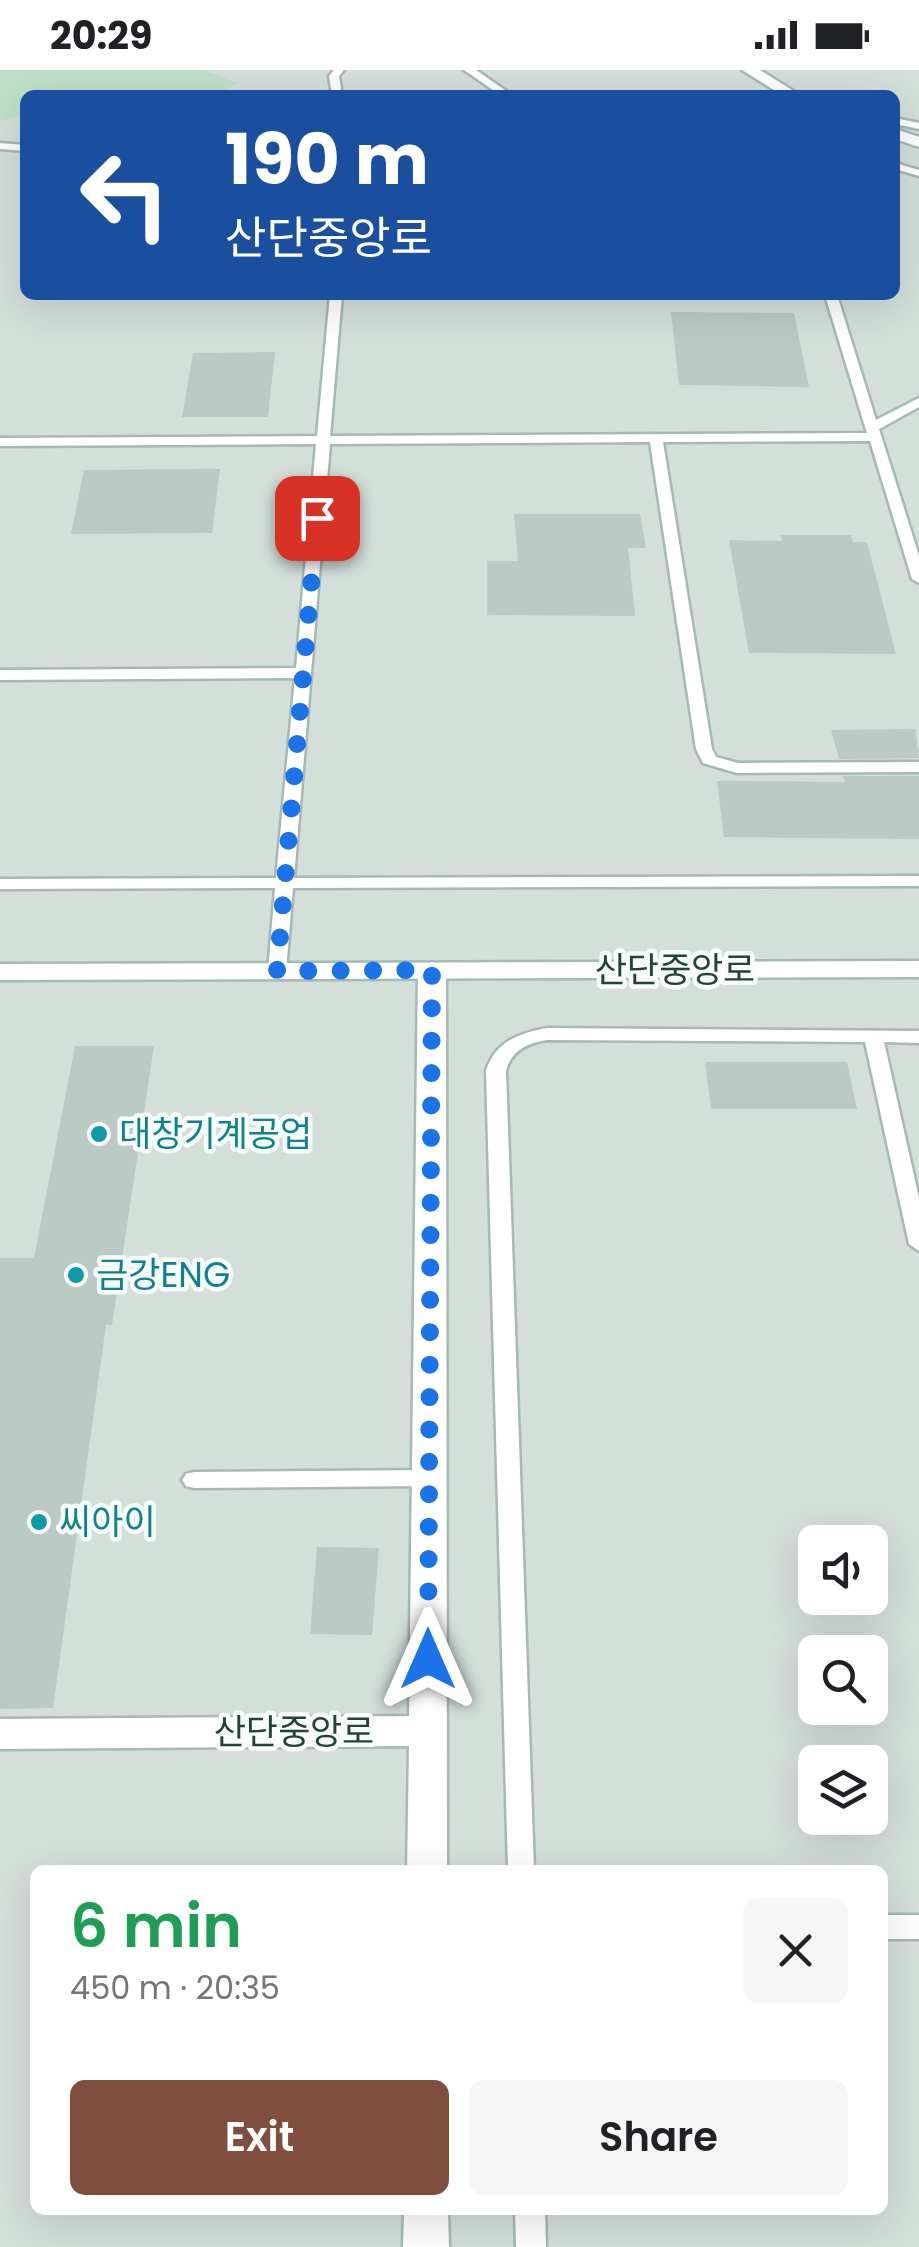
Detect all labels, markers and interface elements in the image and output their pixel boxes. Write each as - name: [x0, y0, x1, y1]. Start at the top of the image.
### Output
- text: 20:29: [50, 9, 152, 62]
- text: 190 m: [225, 110, 429, 209]
- icon: left: [60, 130, 190, 260]
- text: 산단중앙로: [225, 207, 432, 270]
- pin: [275, 476, 360, 561]
- icon: arrive: [290, 491, 345, 546]
- street label: 산단중앙로: [594, 945, 756, 994]
- place label: 대창기계공업: [119, 1109, 312, 1158]
- marker: 대창기계공업: [88, 1123, 110, 1145]
- place label: 금강ENG: [96, 1250, 230, 1299]
- marker: 금강ENG: [65, 1264, 87, 1286]
- place label: 씨아이: [59, 1497, 156, 1546]
- marker: 씨아이: [28, 1511, 50, 1533]
- map controls: [798, 1525, 888, 1835]
- button: sound: [798, 1525, 888, 1615]
- position arrow: [376, 1607, 480, 1711]
- button: search: [798, 1635, 888, 1725]
- street label: 산단중앙로: [213, 1707, 375, 1756]
- button: layers: [798, 1745, 888, 1835]
- text: 6 min: [70, 1884, 242, 1968]
- button: close: [743, 1898, 848, 2003]
- text: 450 m · 20:35: [70, 1965, 280, 2010]
- button: Exit: [70, 2080, 449, 2195]
- button: Share: [469, 2080, 848, 2195]

